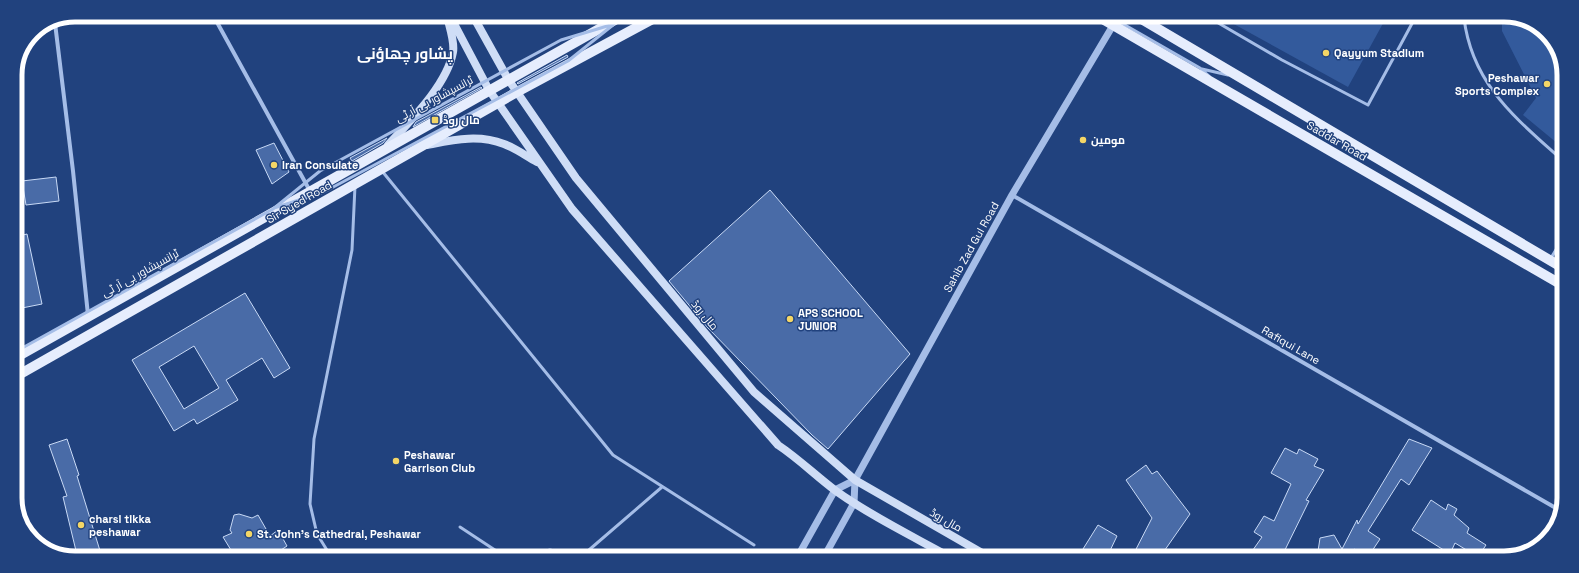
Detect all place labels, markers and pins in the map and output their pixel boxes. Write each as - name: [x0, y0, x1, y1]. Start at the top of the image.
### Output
- place label: Qayyum Stadium: [1334, 46, 1424, 60]
- marker: Qayyum Stadium: [1321, 48, 1331, 58]
- place label: Peshawar Sports Complex: [1455, 71, 1540, 98]
- marker: Peshawar Sports Complex: [1542, 79, 1552, 89]
- place label: مال روڈ: [443, 113, 480, 128]
- marker: مال روڈ: [430, 115, 440, 125]
- place label: مومین: [1091, 133, 1125, 148]
- marker: مومین: [1078, 135, 1088, 145]
- place label: Iran Consulate: [282, 158, 358, 172]
- marker: Iran Consulate: [269, 160, 279, 170]
- place label: APS SCHOOL JUNIOR: [798, 306, 863, 333]
- marker: APS SCHOOL JUNIOR: [785, 314, 795, 324]
- place label: Peshawar Garrison Club: [404, 448, 475, 475]
- marker: Peshawar Garrison Club: [391, 456, 401, 466]
- place label: charsi tikka peshawar: [89, 512, 152, 539]
- marker: charsi tikka peshawar: [76, 520, 86, 530]
- place label: St. John's Cathedral, Peshawar: [257, 527, 422, 541]
- marker: St. John's Cathedral, Peshawar: [244, 529, 254, 539]

